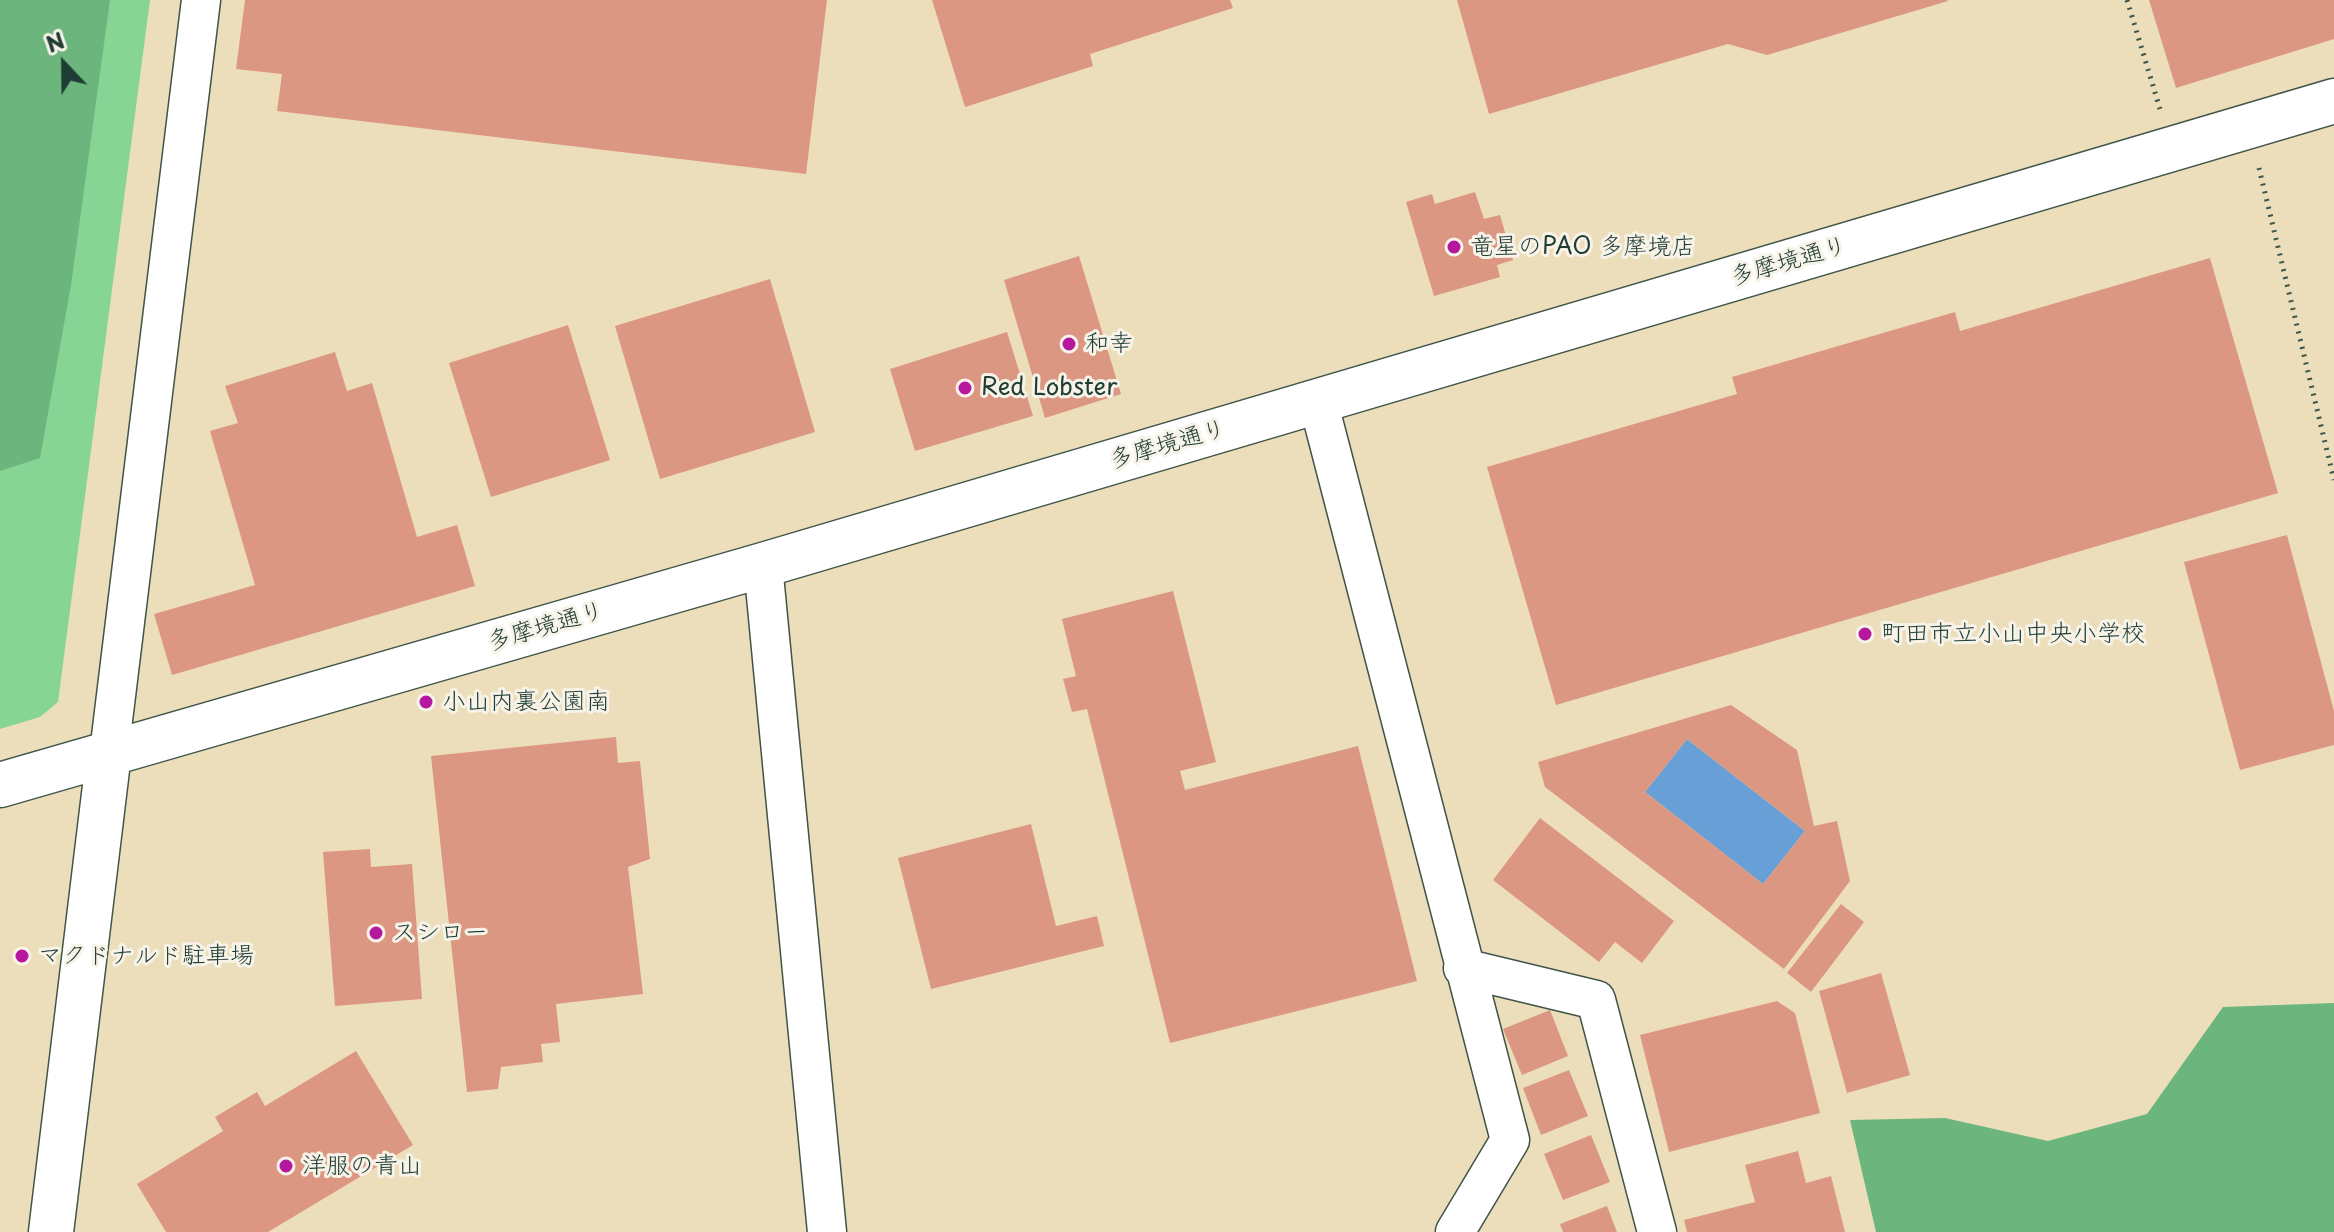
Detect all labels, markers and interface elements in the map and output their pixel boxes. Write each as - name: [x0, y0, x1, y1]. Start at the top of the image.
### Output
- text: N: [41, 23, 69, 60]
- north arrow: [24, 24, 104, 104]
- street label: 多摩境通り: [1727, 232, 1851, 292]
- place label: 竜星のPAO 多摩境店: [1470, 233, 1695, 261]
- marker: 竜星のPAO 多摩境店: [1445, 238, 1463, 256]
- place label: 和幸: [1085, 330, 1133, 358]
- marker: 和幸: [1060, 335, 1078, 353]
- place label: Red Lobster: [981, 374, 1118, 402]
- marker: Red Lobster: [956, 379, 974, 397]
- street label: 多摩境通り: [1106, 415, 1230, 475]
- street label: 多摩境通り: [484, 597, 608, 657]
- place label: 町田市立小山中央小学校: [1881, 620, 2145, 648]
- marker: 町田市立小山中央小学校: [1856, 625, 1874, 643]
- place label: 小山内裏公園南: [442, 688, 610, 716]
- marker: 小山内裏公園南: [417, 693, 435, 711]
- place label: スシロー: [392, 919, 488, 947]
- marker: スシロー: [367, 924, 385, 942]
- place label: マクドナルド駐車場: [38, 942, 254, 970]
- marker: マクドナルド駐車場: [13, 947, 31, 965]
- place label: 洋服の青山: [302, 1152, 422, 1180]
- marker: 洋服の青山: [277, 1157, 295, 1175]

